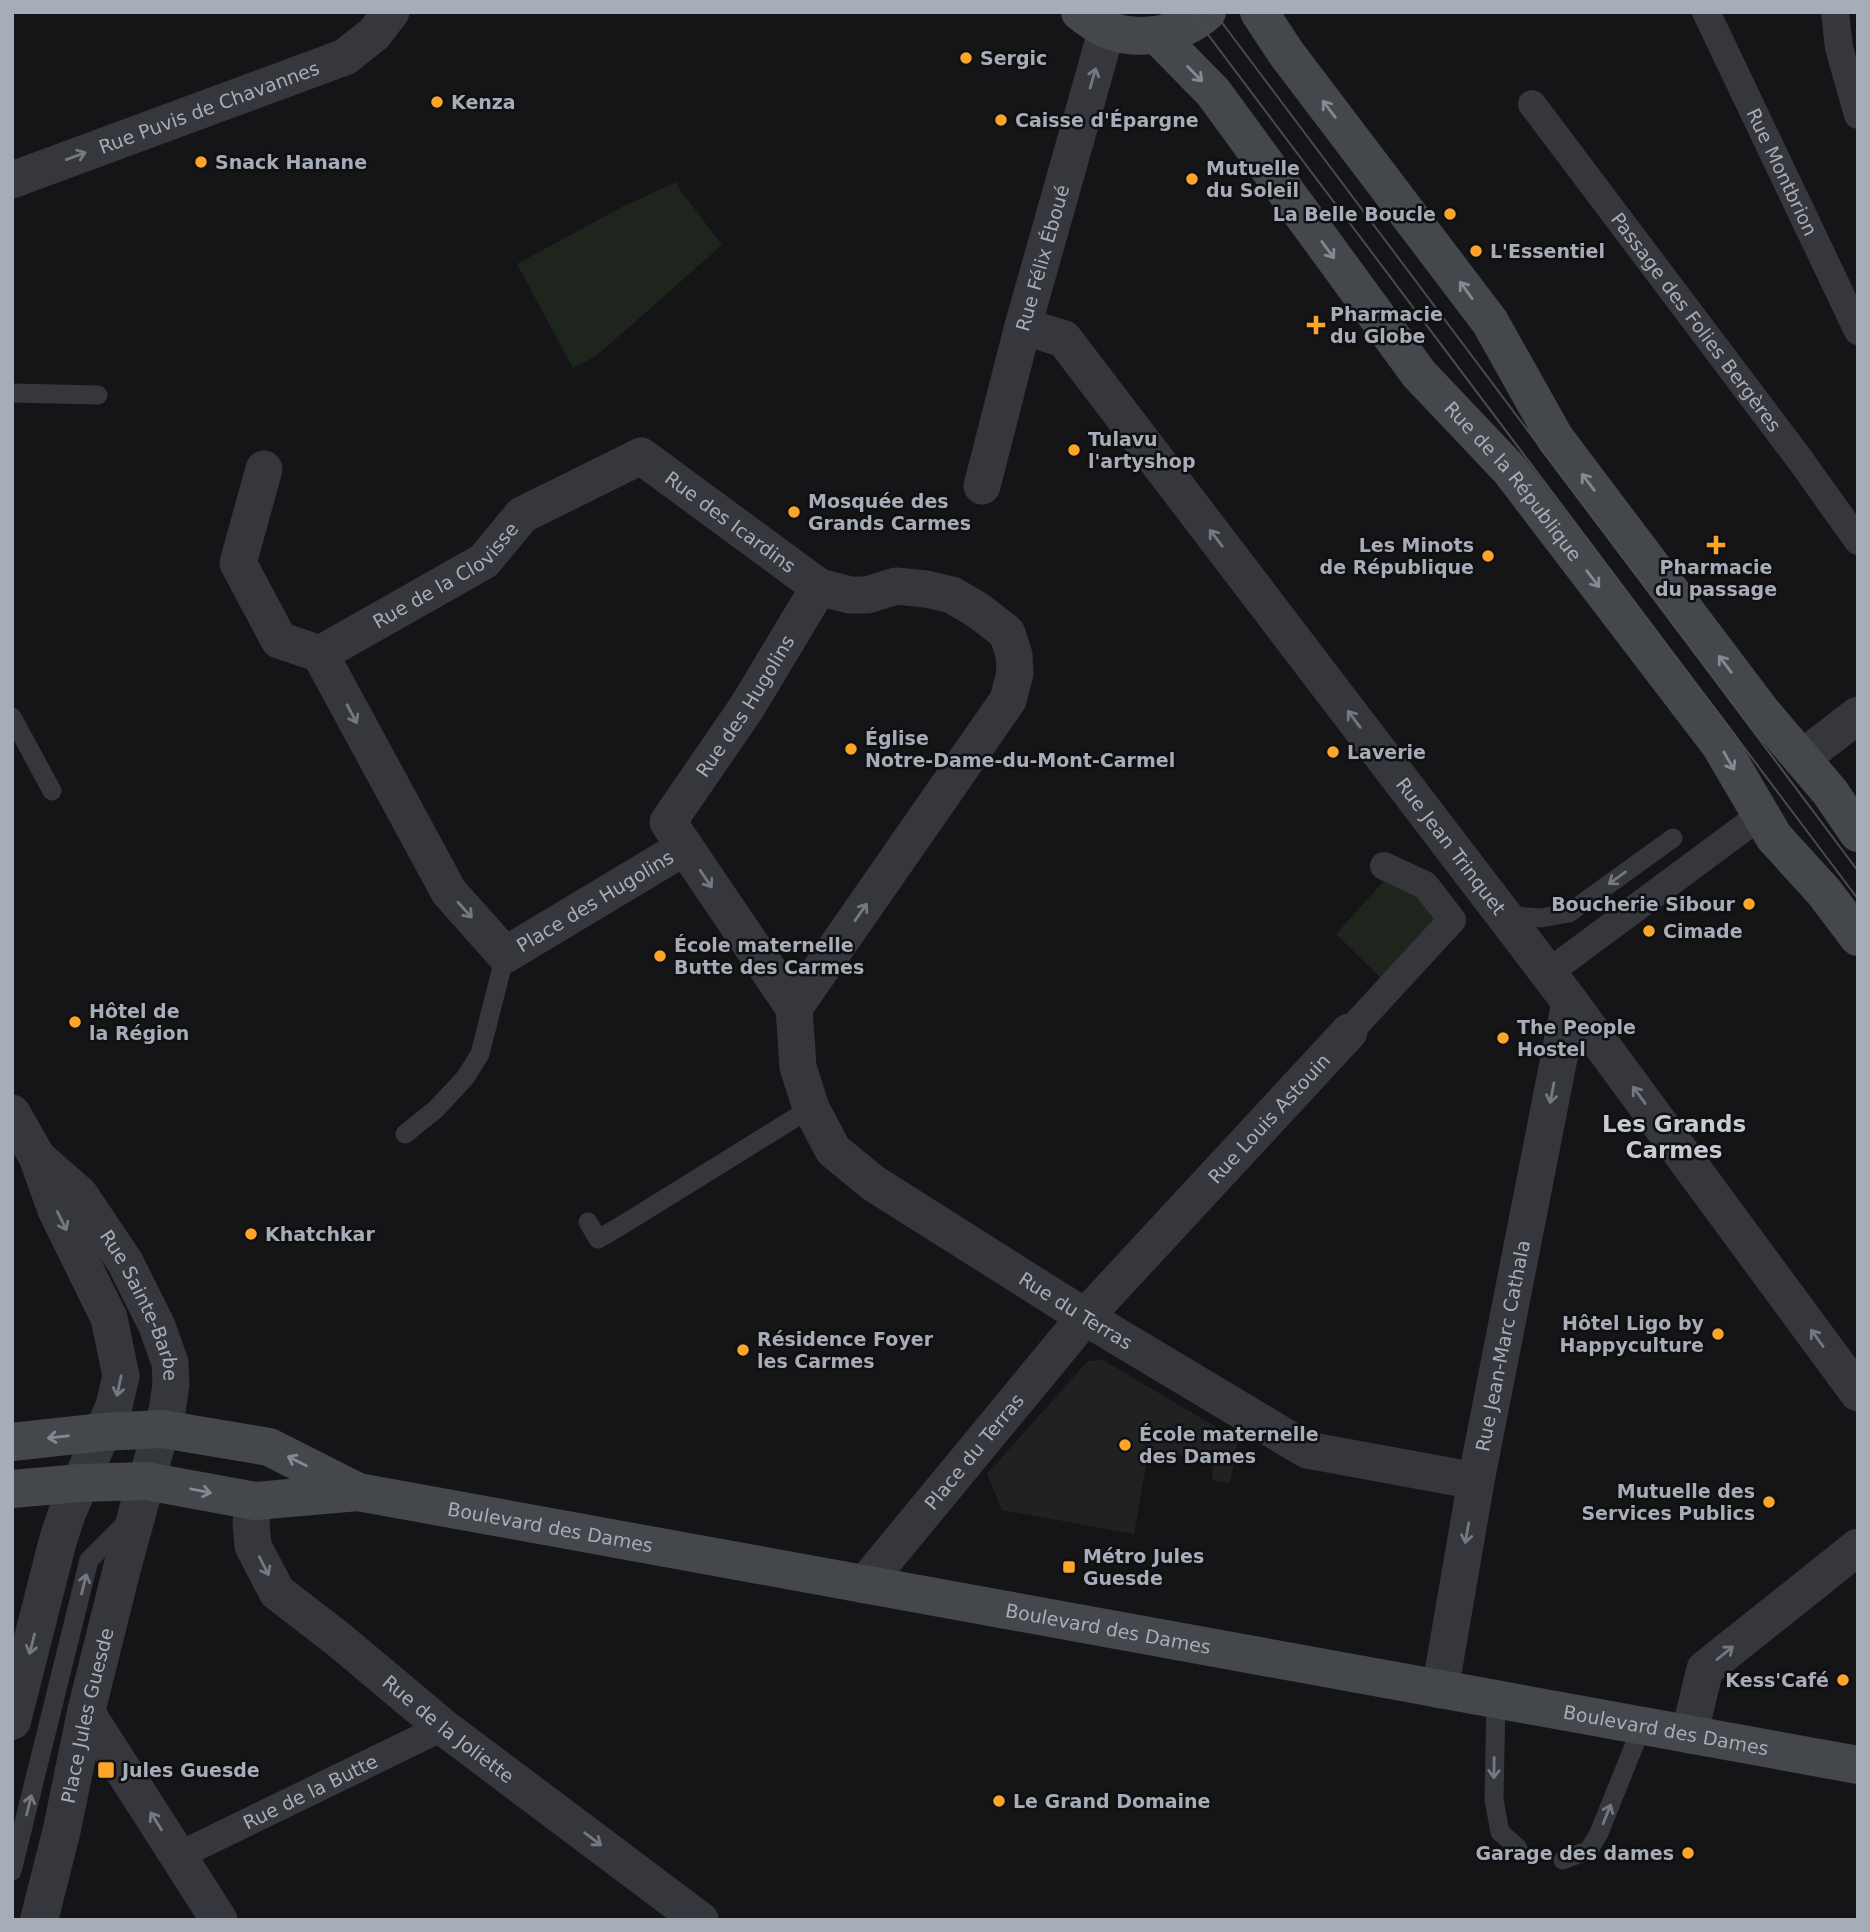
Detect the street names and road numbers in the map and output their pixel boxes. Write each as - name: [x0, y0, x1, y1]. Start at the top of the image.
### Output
- street label: Rue Puvis de Chavannes: [96, 57, 322, 158]
- street label: Rue Montbrion: [1742, 105, 1822, 239]
- street label: Rue Félix Éboué: [1011, 182, 1073, 334]
- street label: Passage des Folies Bergères: [1607, 208, 1786, 436]
- street label: Rue de la République: [1440, 397, 1586, 565]
- street label: Rue des Icardins: [661, 467, 800, 577]
- street label: Rue de la Clovisse: [369, 518, 522, 633]
- street label: Rue des Hugolins: [691, 631, 799, 781]
- street label: Rue Jean Trinquet: [1392, 773, 1510, 919]
- street label: Place des Hugolins: [513, 846, 677, 956]
- street label: Rue Louis Astouin: [1204, 1049, 1334, 1188]
- street label: Rue Sainte-Barbe: [96, 1226, 182, 1381]
- street label: Rue Jean-Marc Cathala: [1471, 1238, 1534, 1453]
- street label: Rue du Terras: [1015, 1267, 1136, 1354]
- street label: Place du Terras: [920, 1389, 1028, 1514]
- street label: Boulevard des Dames: [446, 1498, 655, 1556]
- street label: Boulevard des Dames: [1004, 1599, 1213, 1658]
- street label: Place Jules Guesde: [57, 1626, 118, 1805]
- street label: Rue de la Joliette: [379, 1670, 519, 1788]
- street label: Boulevard des Dames: [1562, 1701, 1770, 1760]
- street label: Rue de la Butte: [239, 1750, 381, 1834]

